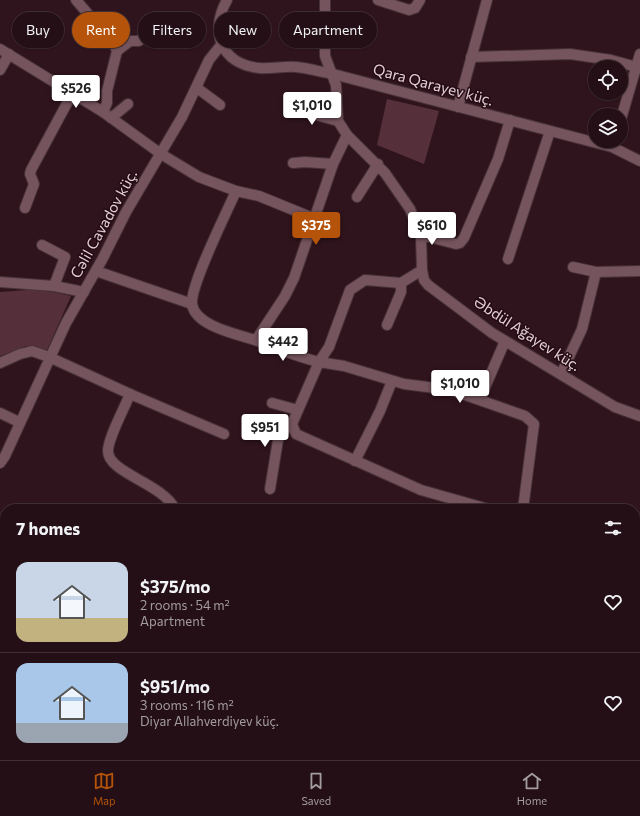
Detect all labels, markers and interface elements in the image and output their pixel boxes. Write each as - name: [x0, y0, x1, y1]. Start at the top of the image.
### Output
- chip: Buy: [12, 12, 64, 48]
- chip: Rent: [72, 12, 130, 48]
- chip: Filters: [138, 12, 206, 48]
- chip: New: [214, 12, 271, 48]
- chip: Apartment: [279, 12, 377, 48]
- street label: Qara Qarayev küç.: [371, 59, 495, 109]
- map controls: [588, 60, 628, 148]
- button: locate: [588, 60, 628, 100]
- pin: $526: [52, 75, 100, 109]
- text: $526: [61, 80, 91, 96]
- pin: $1,010: [279, 92, 345, 126]
- text: $1,010: [292, 97, 332, 113]
- button: layers: [588, 108, 628, 148]
- street label: Cəlil Cavadov küç.: [66, 166, 140, 281]
- pin: $375: [292, 212, 340, 246]
- pin: $610: [408, 212, 456, 246]
- text: $375: [301, 217, 331, 233]
- text: $610: [417, 217, 447, 233]
- street label: Əbdül Ağayev küç.: [471, 292, 584, 374]
- pin: $442: [259, 328, 307, 362]
- text: $442: [268, 333, 298, 349]
- pin: $1,010: [427, 370, 493, 404]
- text: $1,010: [440, 375, 480, 391]
- pin: $951: [241, 414, 289, 448]
- text: $951: [251, 419, 279, 435]
- icon: filters: [602, 517, 624, 539]
- text: 7 homes: [16, 518, 80, 539]
- text: $375/mo: [140, 576, 210, 597]
- icon: home: [48, 578, 96, 626]
- icon: heart: [602, 591, 624, 613]
- text: 2 rooms · 54 m²: [140, 597, 230, 613]
- text: Apartment: [140, 613, 205, 629]
- text: $951/mo: [140, 676, 210, 697]
- icon: home: [48, 679, 96, 727]
- icon: heart: [602, 692, 624, 714]
- text: 3 rooms · 116 m²: [140, 697, 234, 713]
- text: Diyar Allahverdiyev küç.: [140, 713, 279, 729]
- tab: Map: [93, 770, 116, 807]
- tab: Saved: [301, 770, 331, 807]
- tab: Home: [517, 770, 547, 807]

